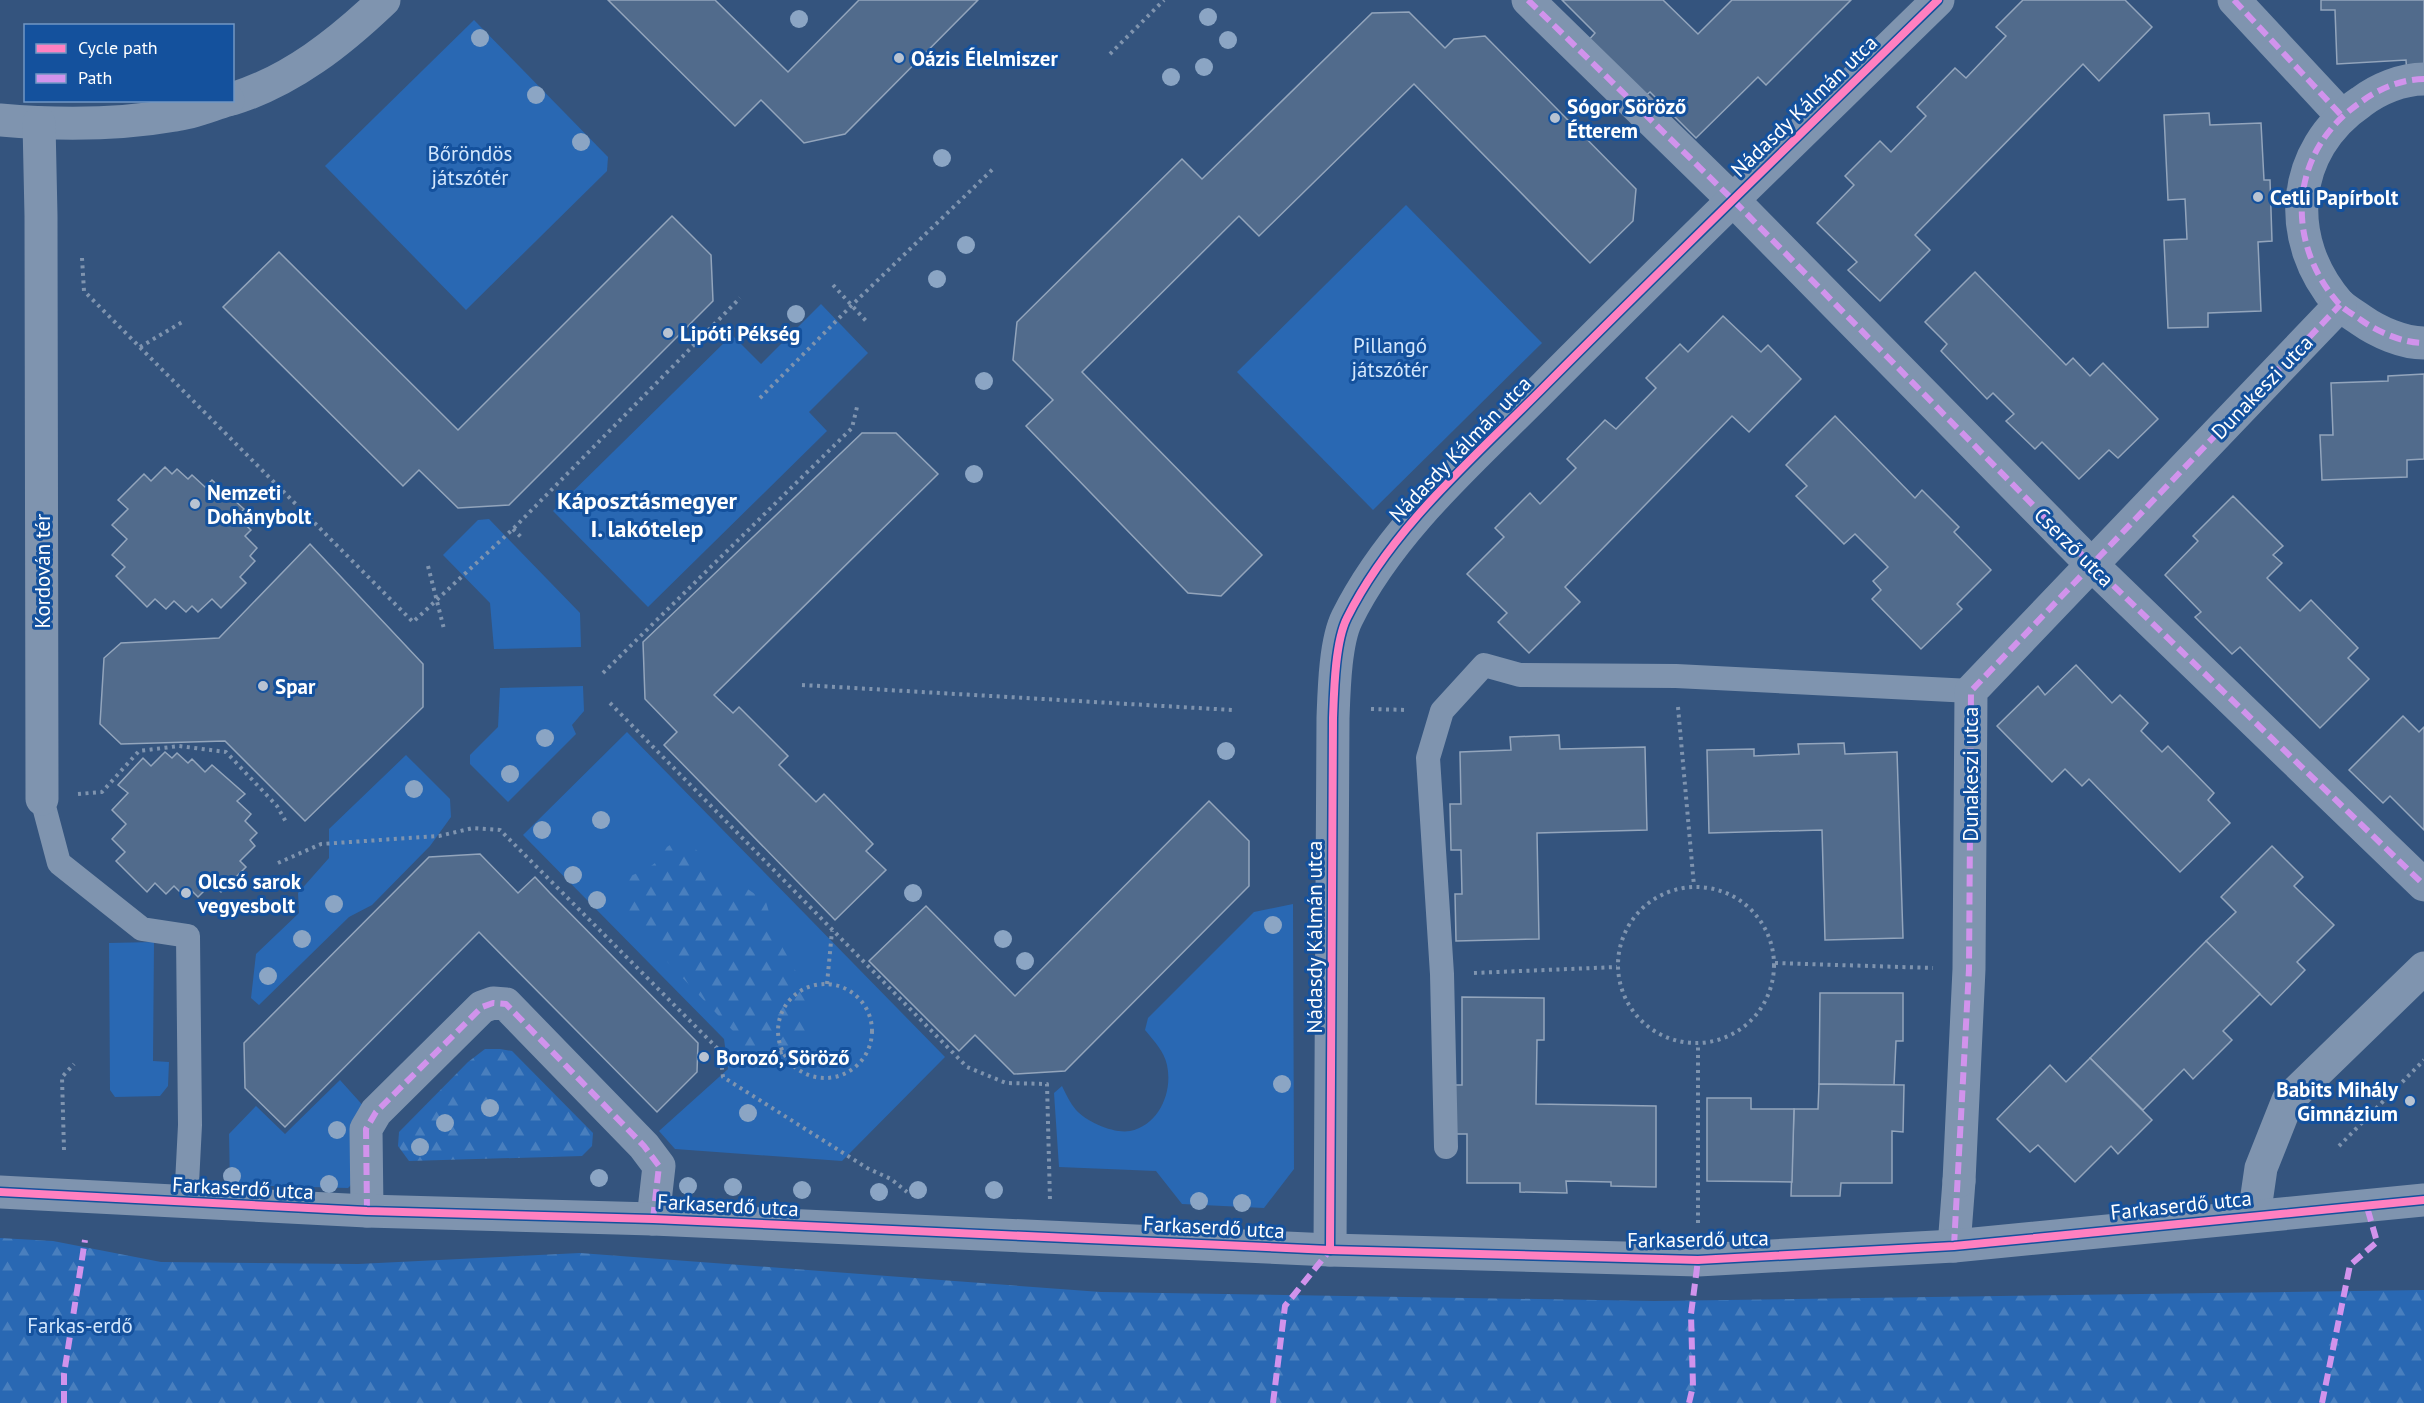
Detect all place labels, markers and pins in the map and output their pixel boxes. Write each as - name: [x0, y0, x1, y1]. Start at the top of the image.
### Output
- place label: Oázis Élelmiszer: [911, 45, 1058, 72]
- marker: Oázis Élelmiszer: [892, 51, 906, 65]
- place label: Sógor Söröző Étterem: [1567, 93, 1686, 144]
- marker: Sógor Söröző Étterem: [1548, 111, 1562, 125]
- place label: Cetli Papírbolt: [2270, 184, 2399, 211]
- marker: Cetli Papírbolt: [2251, 190, 2265, 204]
- place label: Lipóti Pékség: [680, 320, 800, 347]
- marker: Lipóti Pékség: [661, 326, 675, 340]
- place label: Nemzeti Dohánybolt: [207, 479, 312, 530]
- marker: Nemzeti Dohánybolt: [188, 497, 202, 511]
- place label: Spar: [275, 673, 316, 700]
- marker: Spar: [256, 679, 270, 693]
- place label: Olcsó sarok vegyesbolt: [197, 868, 302, 919]
- marker: Olcsó sarok vegyesbolt: [179, 886, 193, 900]
- place label: Borozó, Söröző: [716, 1044, 849, 1071]
- marker: Borozó, Söröző: [697, 1050, 711, 1064]
- place label: Babits Mihály Gimnázium: [2276, 1076, 2399, 1127]
- marker: Babits Mihály Gimnázium: [2403, 1094, 2417, 1108]

